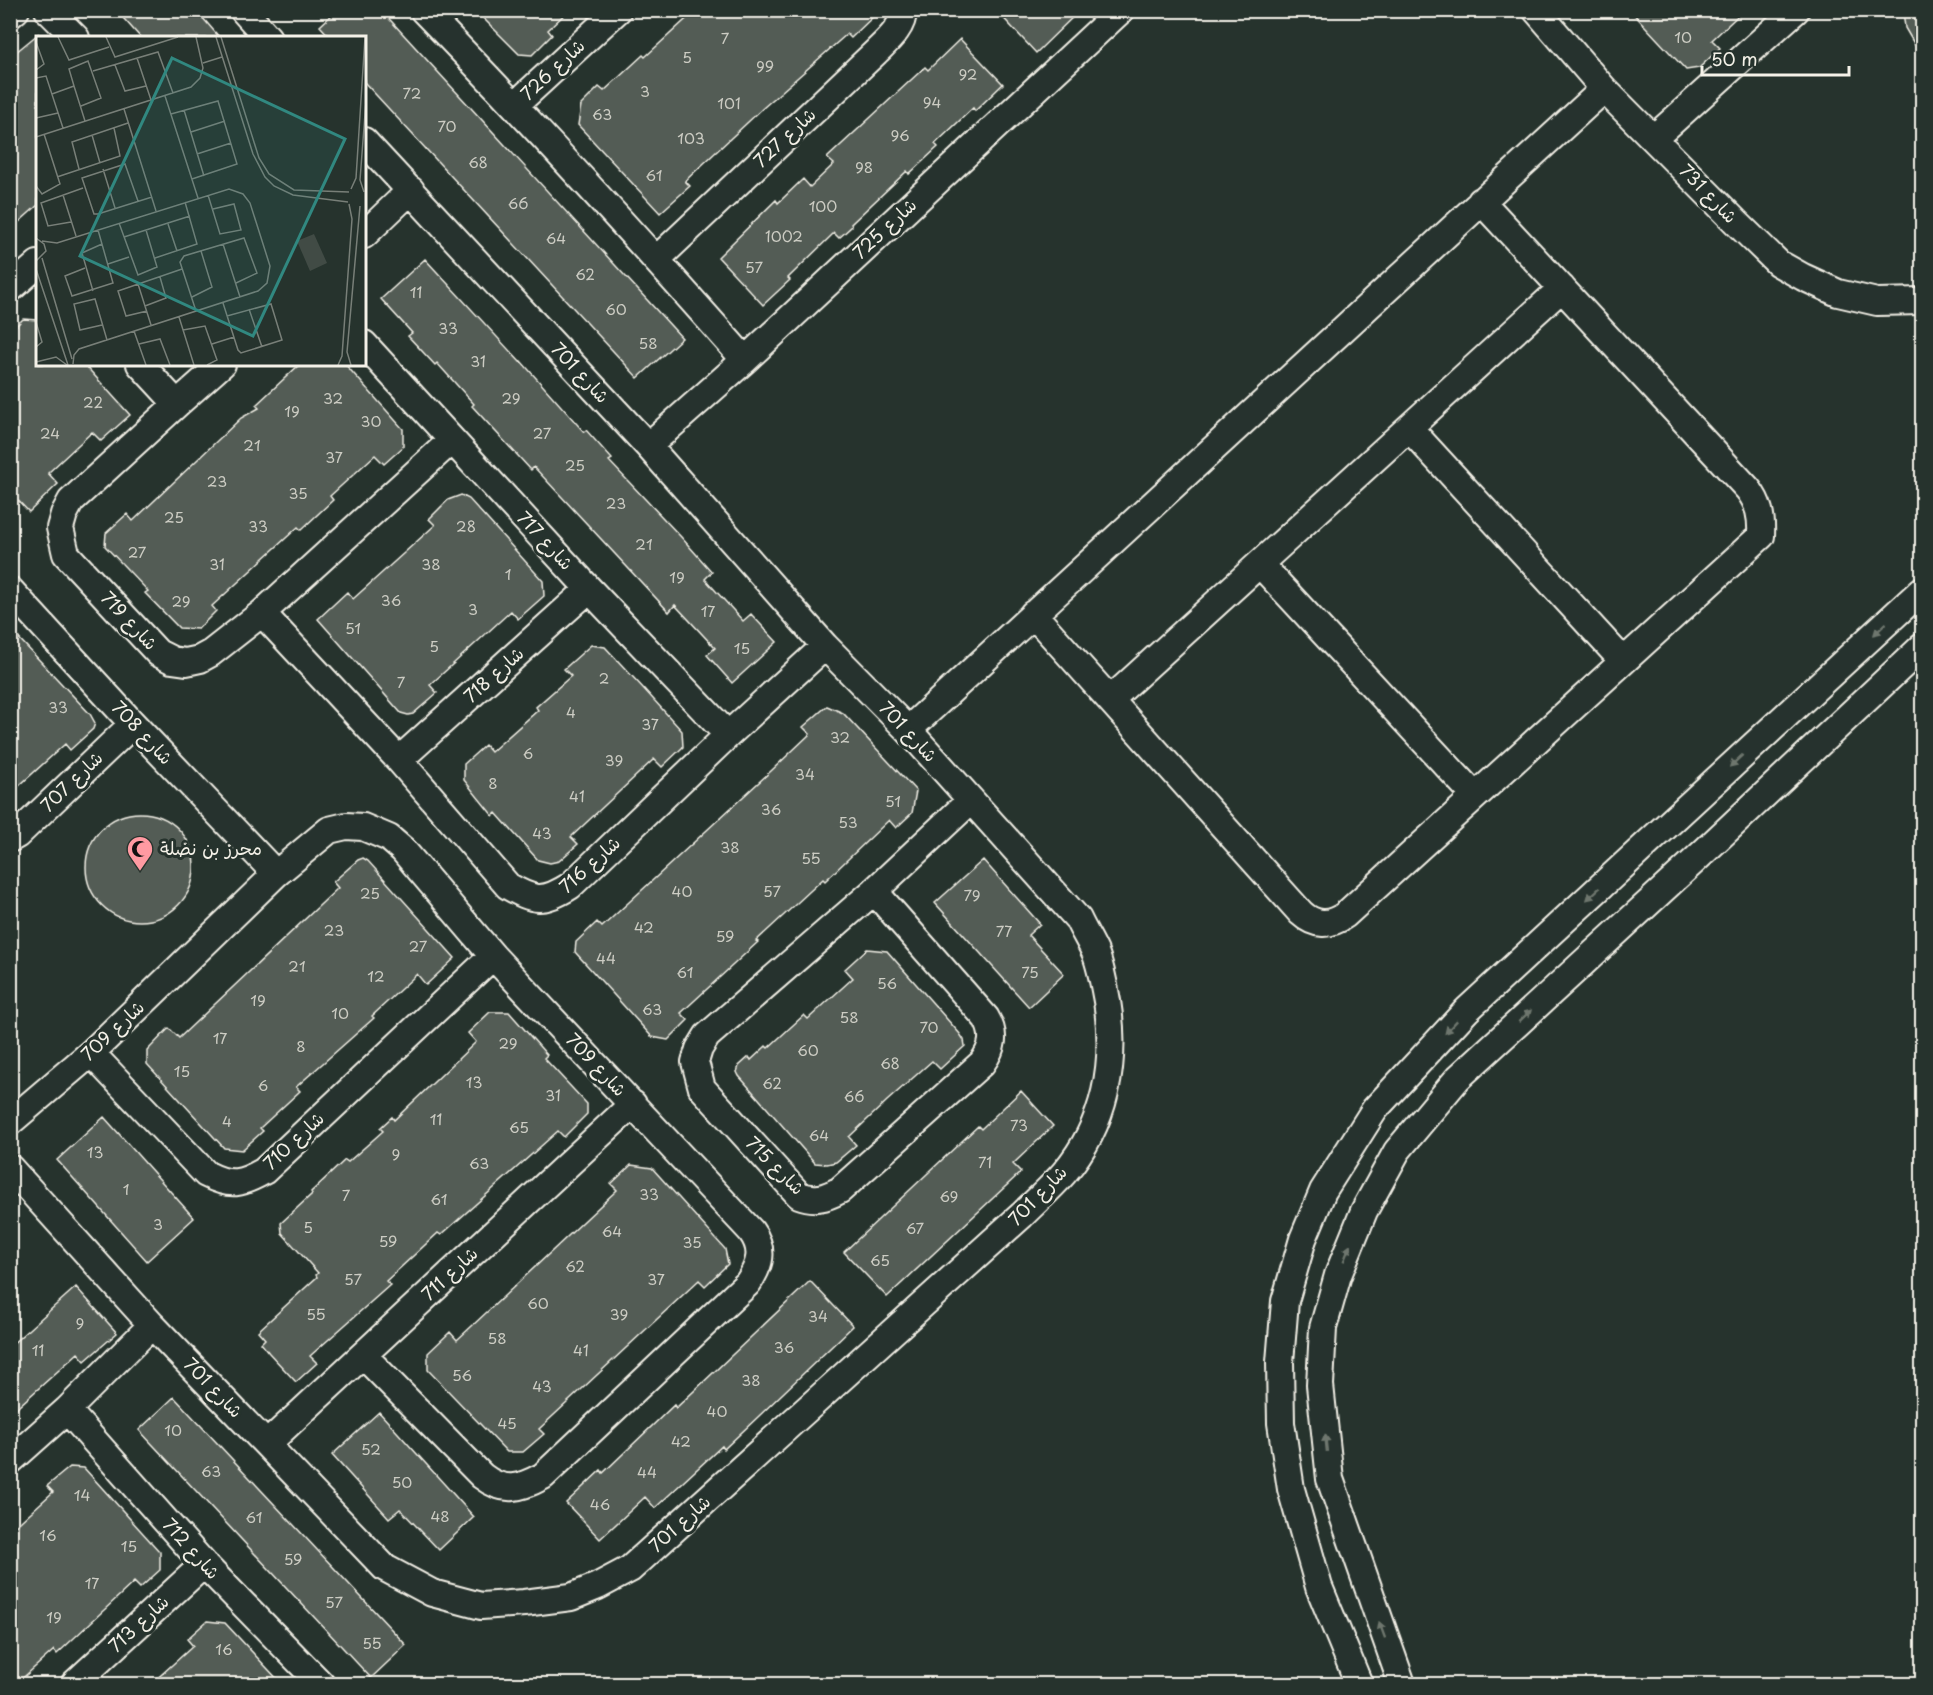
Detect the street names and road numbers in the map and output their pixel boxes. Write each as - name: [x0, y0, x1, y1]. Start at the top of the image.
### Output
- street label: شارع 726: [514, 32, 590, 106]
- street label: شارع 727: [747, 101, 821, 173]
- street label: شارع 731: [1674, 157, 1744, 229]
- street label: شارع 725: [846, 191, 922, 265]
- street label: شارع 701: [546, 335, 616, 408]
- street label: شارع 717: [512, 505, 580, 575]
- street label: شارع 719: [96, 584, 165, 656]
- street label: شارع 718: [457, 639, 529, 708]
- street label: شارع 708: [106, 694, 180, 770]
- street label: شارع 701: [874, 694, 944, 767]
- street label: شارع 707: [34, 744, 108, 818]
- street label: شارع 716: [552, 829, 626, 899]
- street label: شارع 709: [74, 993, 150, 1066]
- street label: شارع 709: [561, 1026, 634, 1102]
- street label: شارع 710: [256, 1105, 330, 1175]
- street label: شارع 715: [741, 1129, 812, 1200]
- street label: شارع 701: [1001, 1159, 1073, 1231]
- street label: شارع 711: [415, 1240, 483, 1306]
- street label: شارع 701: [178, 1351, 250, 1423]
- street label: شارع 701: [642, 1488, 716, 1558]
- street label: شارع 712: [157, 1511, 227, 1585]
- street label: شارع 713: [102, 1588, 174, 1658]

